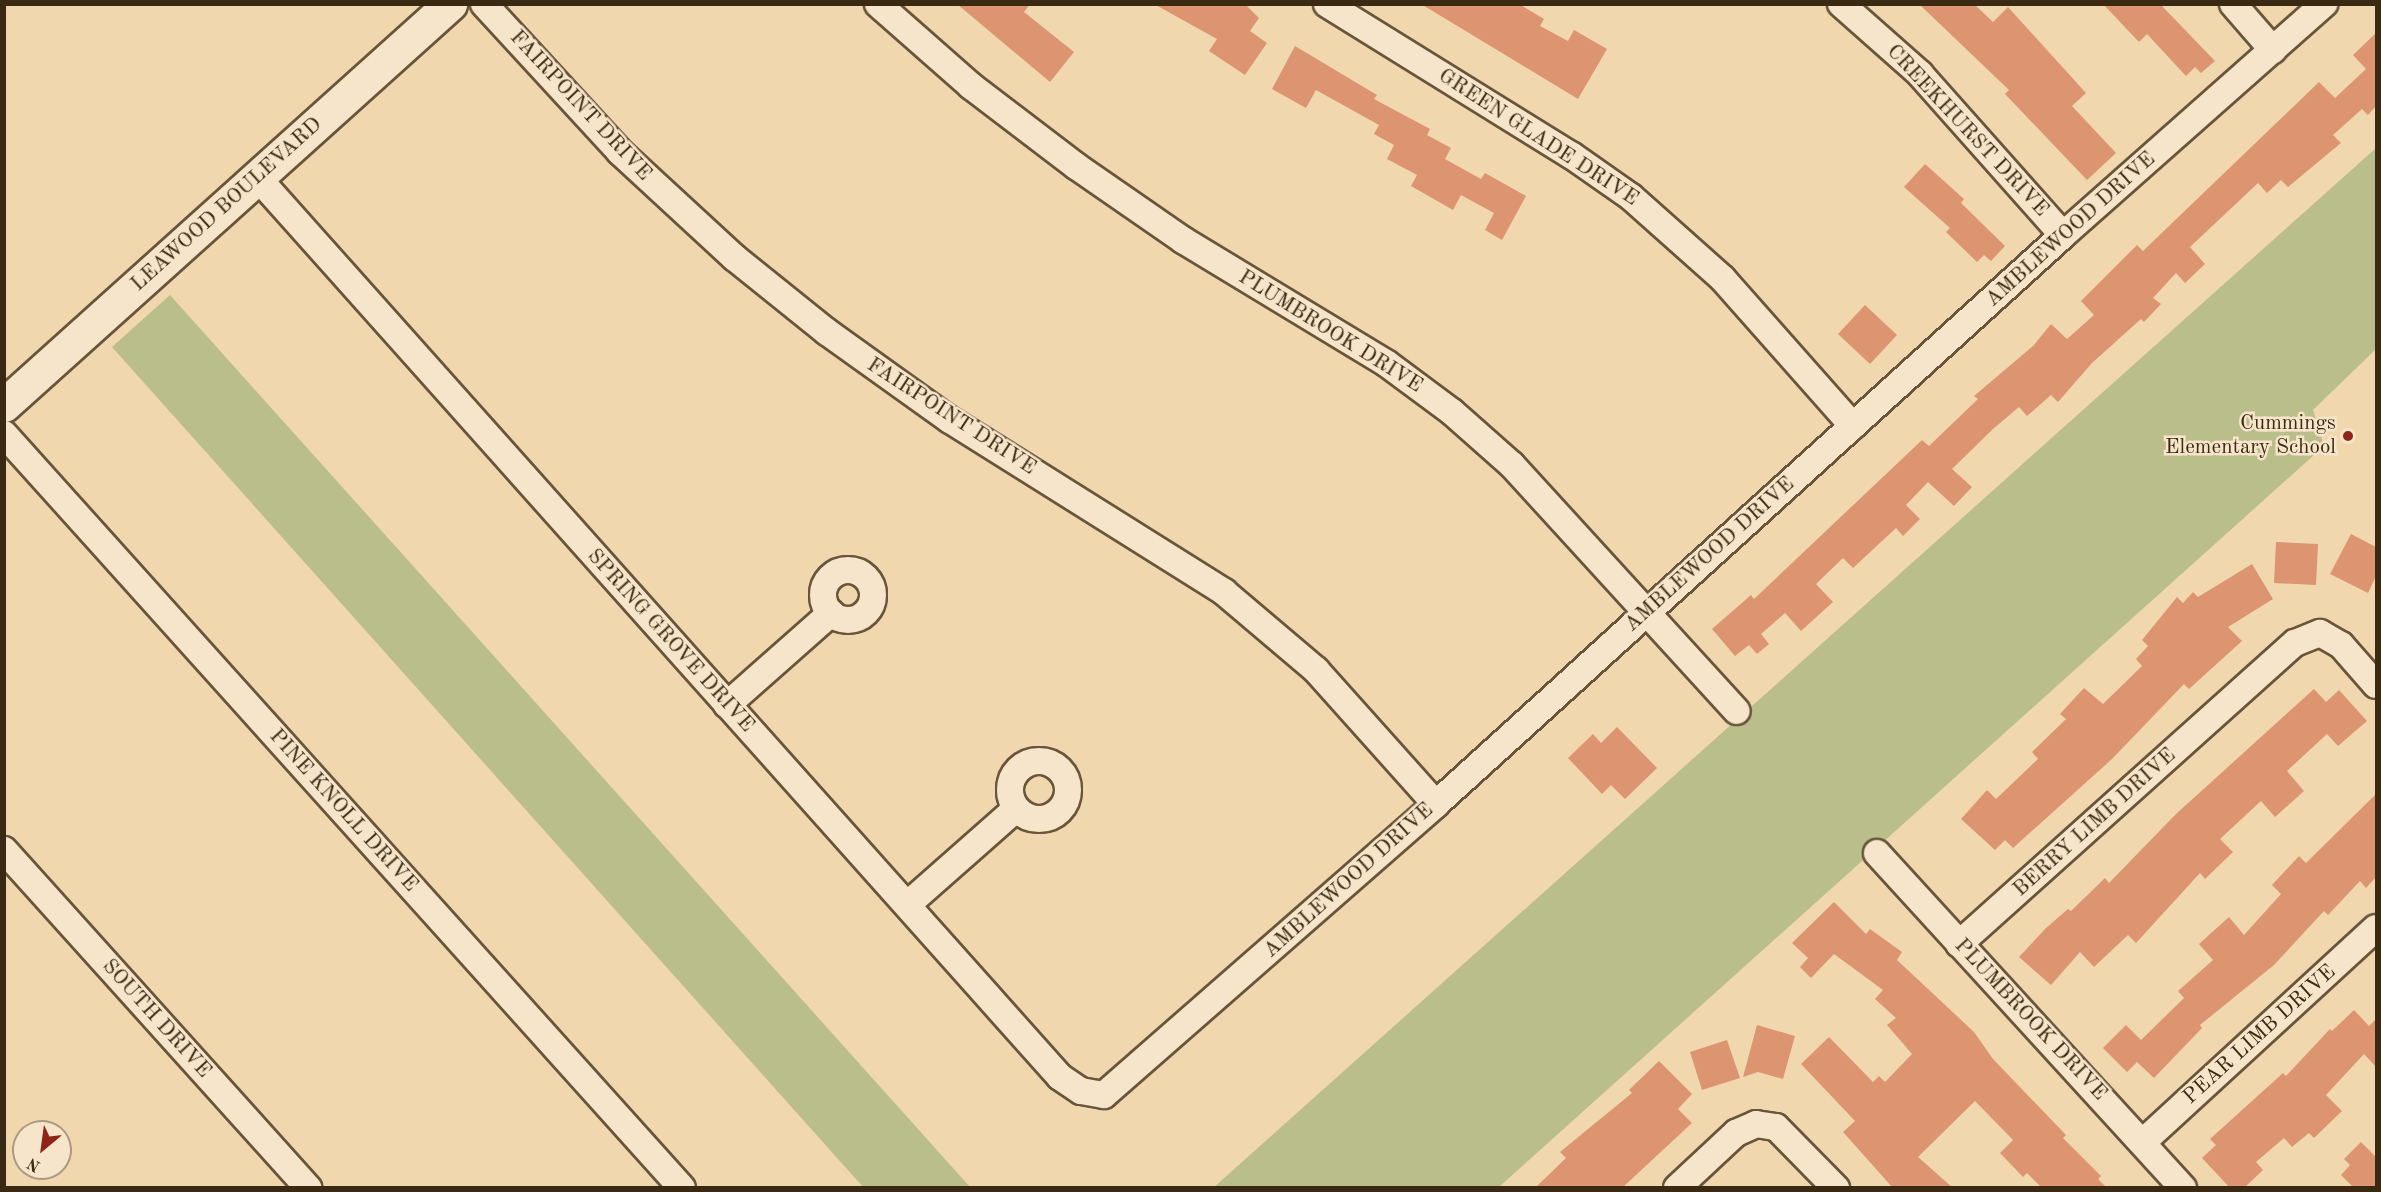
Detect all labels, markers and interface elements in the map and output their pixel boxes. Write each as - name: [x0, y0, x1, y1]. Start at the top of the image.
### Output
- street label: FAIRPOINT DRIVE: [504, 26, 656, 186]
- street label: CREEKHURST DRIVE: [1881, 40, 2053, 222]
- street label: GREEN GLADE DRIVE: [1433, 64, 1643, 212]
- street label: LEAWOOD BOULEVARD: [126, 113, 328, 297]
- street label: AMBLEWOOD DRIVE: [1981, 147, 2161, 313]
- street label: PLUMBROOK DRIVE: [1233, 265, 1427, 399]
- street label: FAIRPOINT DRIVE: [862, 353, 1040, 481]
- place label: Cummings Elementary School: [2165, 411, 2336, 461]
- marker: Cummings Elementary School: [2341, 429, 2355, 443]
- street label: AMBLEWOOD DRIVE: [1620, 472, 1800, 638]
- street label: SPRING GROVE DRIVE: [581, 544, 759, 738]
- street label: PINE KNOLL DRIVE: [263, 724, 423, 898]
- street label: BERRY LIMB DRIVE: [2009, 743, 2181, 903]
- street label: AMBLEWOOD DRIVE: [1259, 798, 1439, 964]
- street label: PLUMBROOK DRIVE: [1948, 934, 2112, 1106]
- street label: SOUTH DRIVE: [96, 954, 216, 1084]
- street label: PEAR LIMB DRIVE: [2179, 960, 2341, 1110]
- north arrow: [12, 1120, 72, 1180]
- text: N: [25, 1154, 43, 1174]

